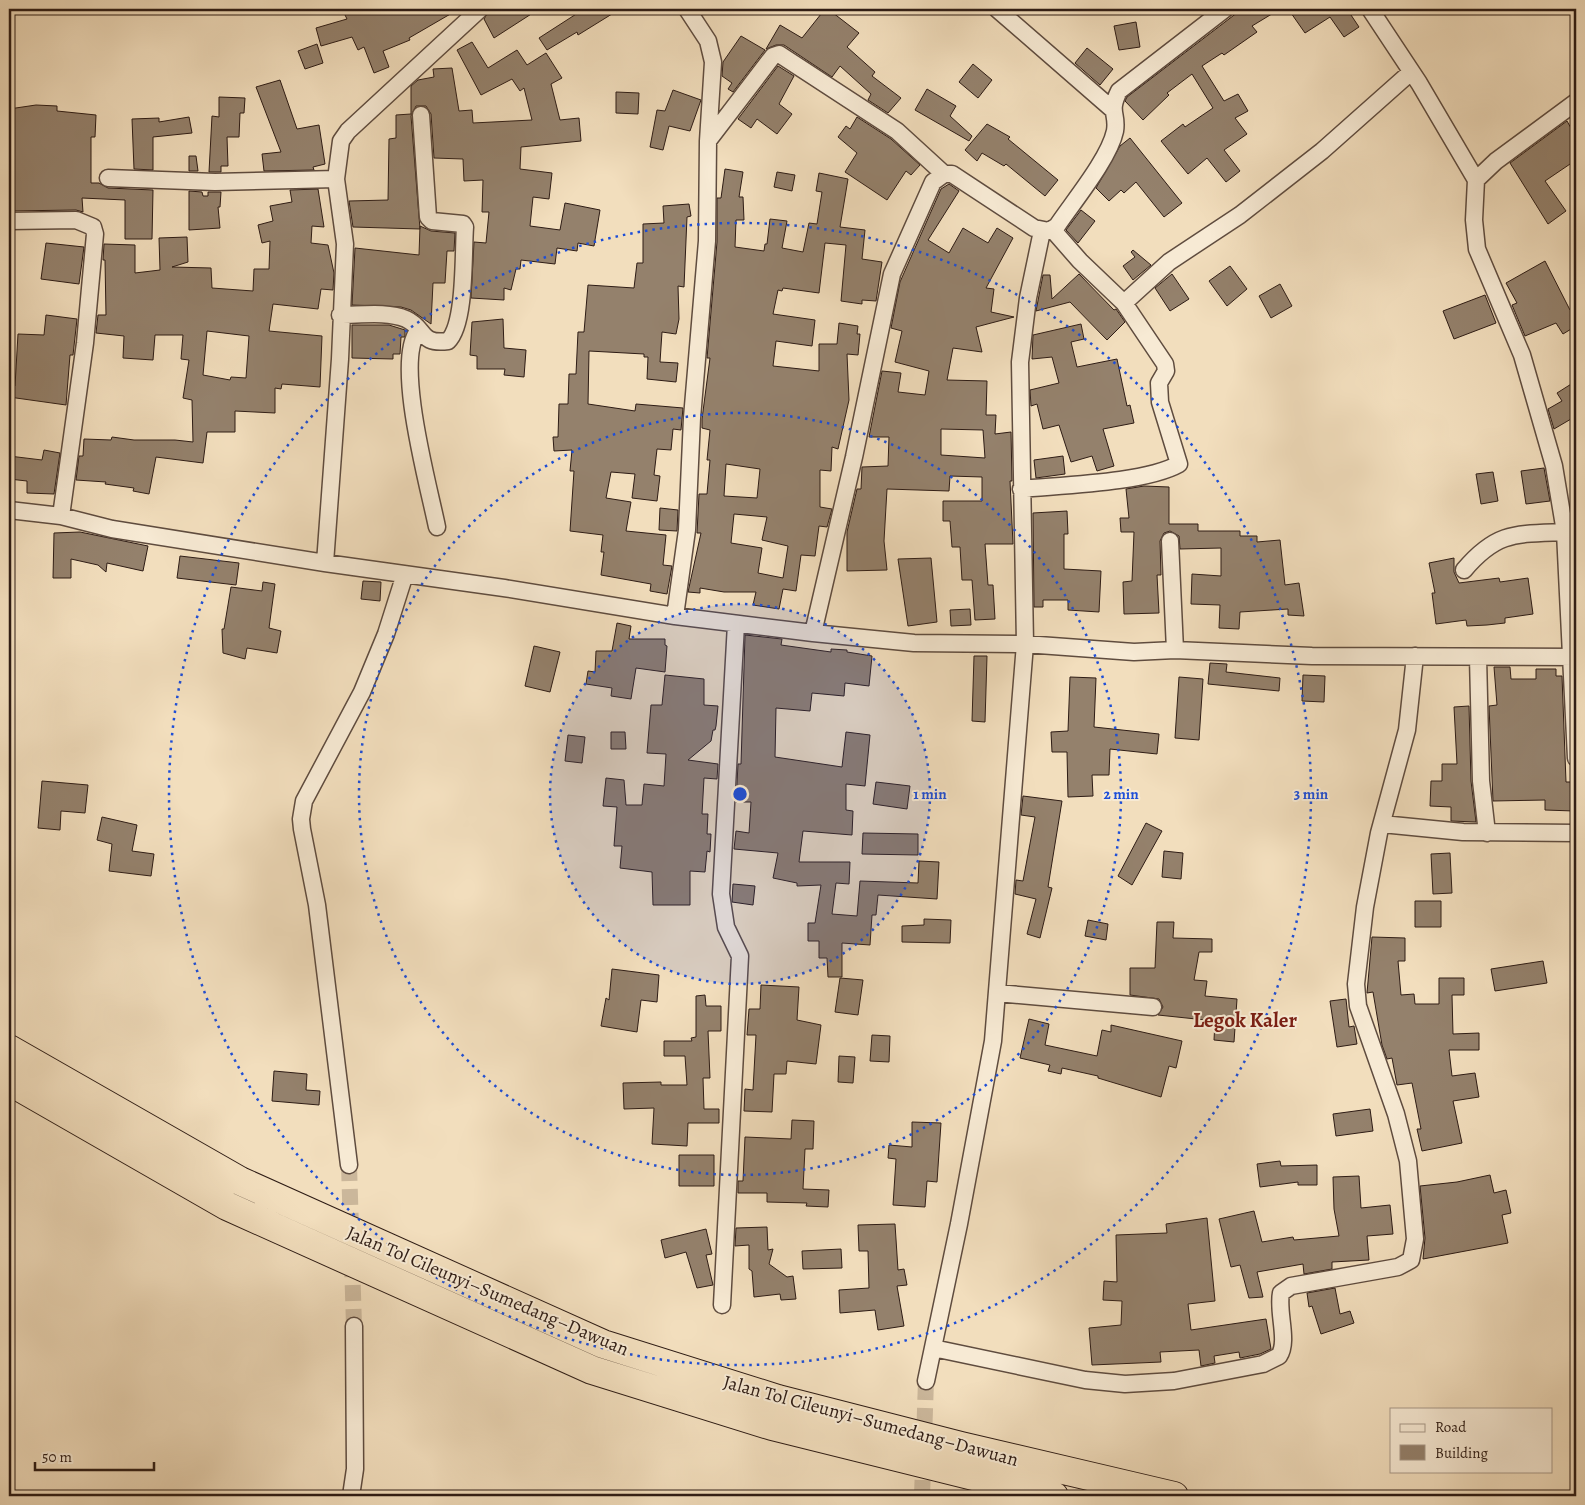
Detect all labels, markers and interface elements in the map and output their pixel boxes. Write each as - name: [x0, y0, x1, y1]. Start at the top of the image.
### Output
- text: 1 min: [913, 784, 947, 804]
- text: 2 min: [1103, 784, 1139, 804]
- text: 3 min: [1294, 784, 1329, 804]
- centre of rings: [731, 785, 749, 803]
- district label: Legok Kaler: [1193, 1006, 1297, 1034]
- street label: Jalan Tol Cileunyi–Sumedang–Dawuan: [342, 1219, 633, 1362]
- street label: Jalan Tol Cileunyi–Sumedang–Dawuan: [720, 1369, 1021, 1473]
- legend: [1390, 1408, 1552, 1472]
- text: Road: [1435, 1417, 1467, 1437]
- scale bar: [35, 1440, 154, 1472]
- text: Building: [1435, 1443, 1488, 1463]
- text: 50 m: [42, 1447, 72, 1467]

